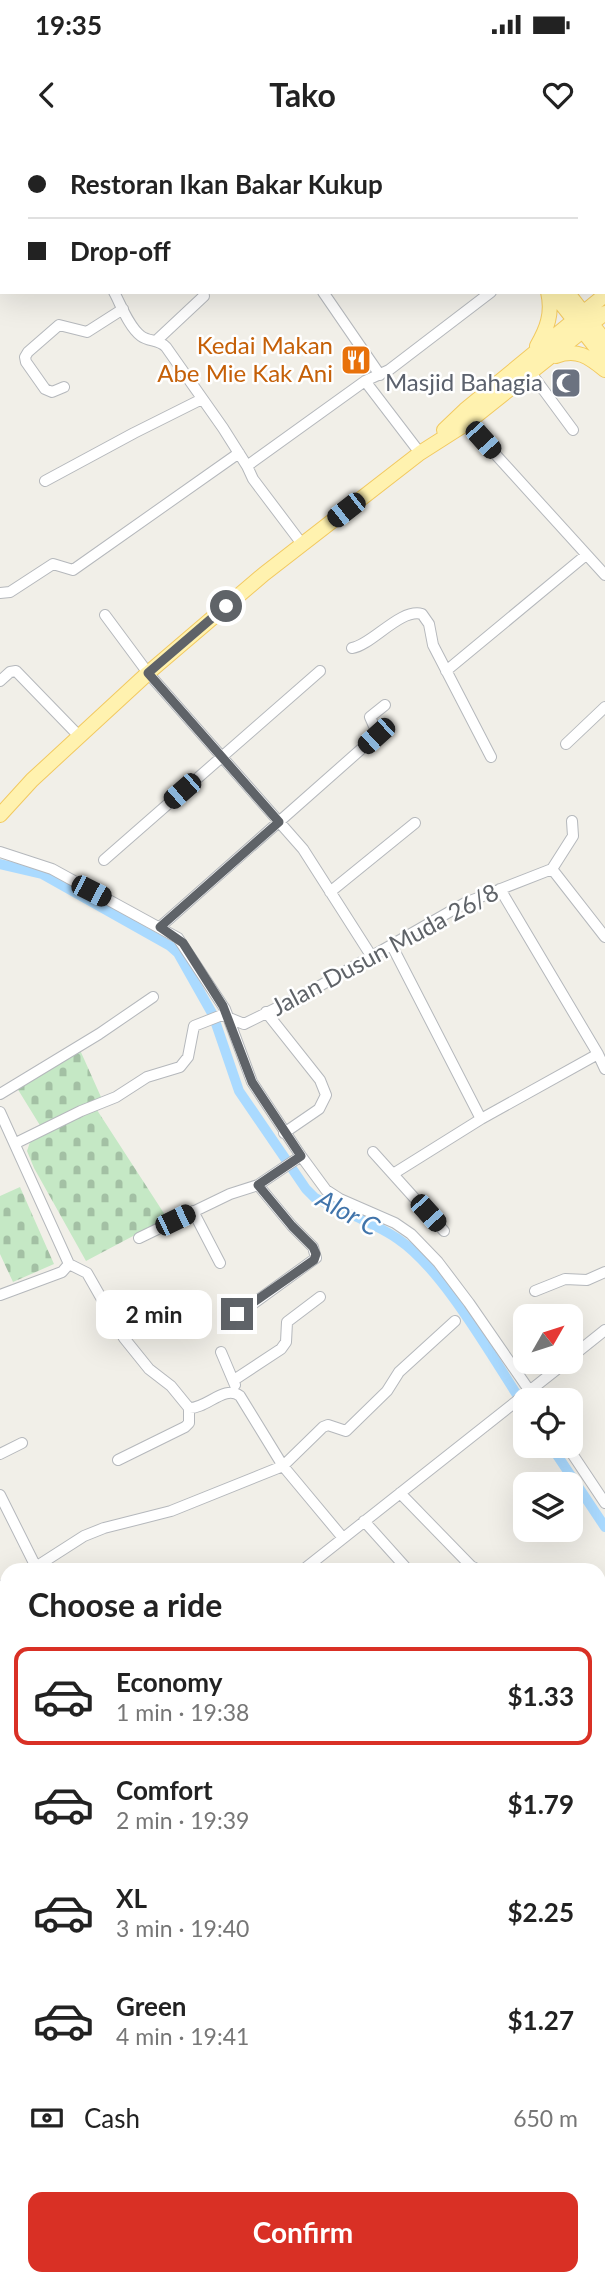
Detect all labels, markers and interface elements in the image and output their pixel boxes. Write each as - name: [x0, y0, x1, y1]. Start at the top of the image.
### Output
- text: 19:35: [35, 9, 102, 41]
- text: Tako: [269, 75, 336, 114]
- icon: back: [28, 76, 66, 114]
- icon: heart: [539, 76, 577, 114]
- text: Restoran Ikan Bakar Kukup: [70, 168, 383, 200]
- text: Drop-off: [70, 235, 171, 267]
- place label: Kedai Makan Abe Mie Kak Ani: [157, 330, 333, 387]
- restaurant icon: Kedai Makan Abe Mie Kak Ani: [339, 343, 373, 377]
- mosque icon: Masjid Bahagia: [549, 366, 583, 400]
- place label: Masjid Bahagia: [385, 367, 543, 396]
- car: [462, 417, 505, 463]
- car: [323, 489, 370, 531]
- route start: [210, 590, 242, 622]
- car: [354, 714, 399, 758]
- car: [160, 769, 205, 813]
- car: [68, 872, 115, 910]
- street label: Jalan Dusun Muda 26/8: [266, 876, 503, 1021]
- water label: Alor C: [311, 1182, 386, 1243]
- car: [407, 1190, 450, 1236]
- car: [152, 1201, 199, 1239]
- callout: 2 min: [97, 1290, 212, 1338]
- route end: [221, 1298, 253, 1330]
- text: 2 min: [125, 1300, 183, 1328]
- north arrow: [513, 1304, 583, 1374]
- map controls: [513, 1304, 583, 1542]
- button: locate: [513, 1388, 583, 1458]
- button: layers: [513, 1472, 583, 1542]
- text: Choose a ride: [28, 1585, 222, 1624]
- icon: car: [32, 1665, 95, 1728]
- text: Economy: [116, 1666, 222, 1698]
- text: $1.33: [508, 1680, 574, 1712]
- text: 1 min · 19:38: [116, 1698, 249, 1726]
- icon: car: [32, 1773, 95, 1836]
- text: Comfort: [116, 1774, 213, 1806]
- text: $1.79: [508, 1788, 574, 1820]
- text: 2 min · 19:39: [116, 1806, 249, 1834]
- icon: car: [32, 1881, 95, 1944]
- text: XL: [116, 1882, 147, 1914]
- text: $2.25: [508, 1896, 574, 1928]
- text: 3 min · 19:40: [116, 1914, 249, 1942]
- icon: car: [32, 1989, 95, 2052]
- text: Green: [116, 1990, 186, 2022]
- text: $1.27: [508, 2004, 574, 2036]
- text: 4 min · 19:41: [116, 2022, 249, 2050]
- icon: cash: [28, 2099, 66, 2137]
- text: Cash: [84, 2102, 140, 2134]
- text: 650 m: [513, 2104, 578, 2132]
- button: Confirm: [28, 2192, 578, 2272]

